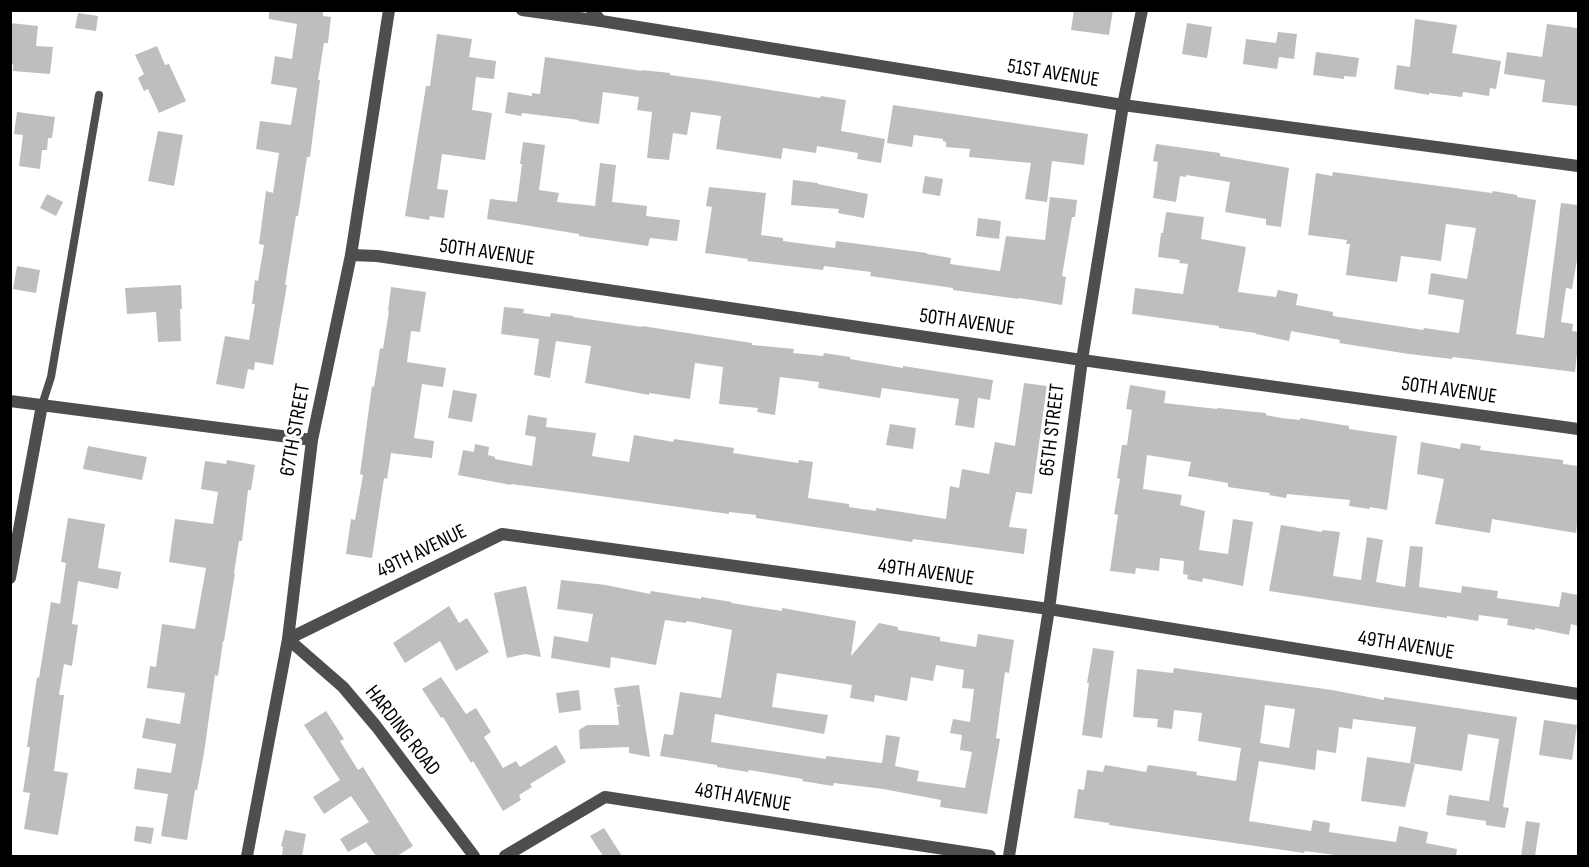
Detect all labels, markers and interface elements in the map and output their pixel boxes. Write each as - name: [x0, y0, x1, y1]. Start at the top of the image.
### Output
- street label: 51ST AVENUE: [1005, 54, 1101, 94]
- street label: 50TH AVENUE: [438, 234, 536, 272]
- street label: 50TH AVENUE: [918, 304, 1016, 342]
- street label: 50TH AVENUE: [1400, 372, 1498, 410]
- street label: 67TH STREET: [275, 382, 317, 478]
- street label: 65TH STREET: [1035, 382, 1071, 478]
- street label: 49TH AVENUE: [373, 519, 471, 585]
- street label: 49TH AVENUE: [876, 554, 976, 592]
- street label: 49TH AVENUE: [1356, 626, 1456, 666]
- street label: HARDING ROAD: [359, 681, 445, 781]
- street label: 48TH AVENUE: [693, 778, 793, 818]

